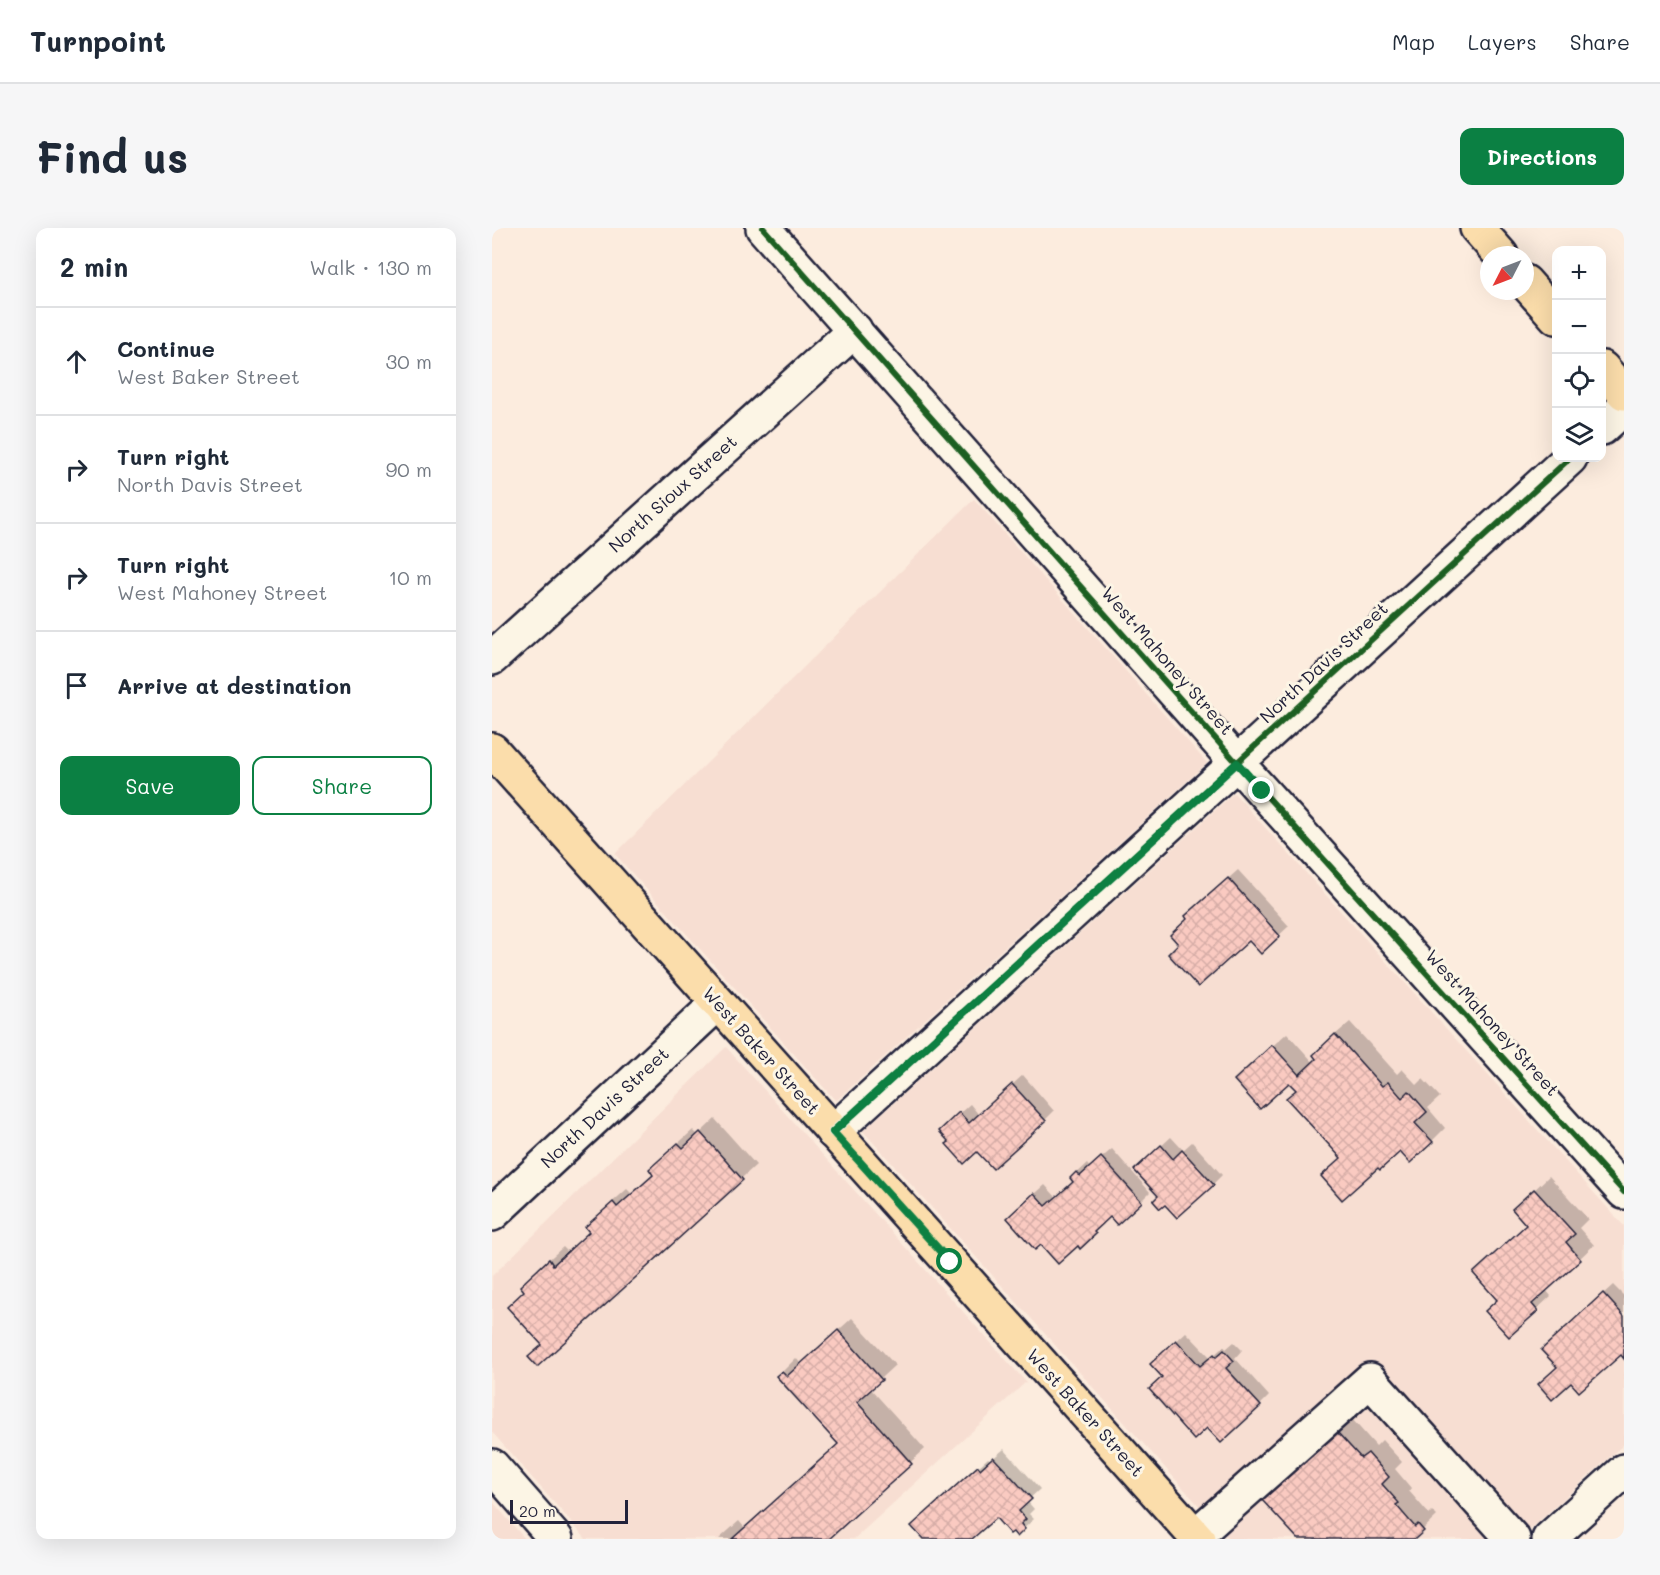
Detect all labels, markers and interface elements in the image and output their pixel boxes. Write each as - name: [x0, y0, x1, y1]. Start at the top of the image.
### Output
- text: Turnpoint: [30, 23, 166, 59]
- text: Map: [1392, 28, 1435, 55]
- text: Layers: [1468, 28, 1537, 55]
- text: Share: [1570, 28, 1630, 55]
- button: Directions: [1460, 128, 1624, 185]
- text: Find us: [36, 129, 188, 184]
- north arrow: [1480, 246, 1534, 300]
- map controls: [1552, 246, 1606, 462]
- button: +: [1552, 246, 1606, 300]
- text: 2 min: [60, 250, 128, 284]
- text: Walk · 130 m: [309, 254, 432, 280]
- button: −: [1552, 300, 1606, 354]
- text: Continue: [117, 334, 215, 363]
- icon: ahead: [60, 345, 93, 378]
- text: 30 m: [386, 348, 432, 374]
- button: locate: [1552, 354, 1606, 408]
- text: West Baker Street: [117, 363, 300, 389]
- button: layers: [1552, 408, 1606, 462]
- street label: North Sioux Street: [603, 429, 742, 557]
- text: Turn right: [117, 442, 229, 471]
- icon: right: [60, 453, 93, 486]
- text: 90 m: [386, 456, 432, 482]
- text: North Davis Street: [117, 471, 303, 497]
- text: Turn right: [117, 550, 229, 579]
- icon: right: [60, 561, 93, 594]
- text: 10 m: [388, 564, 432, 590]
- text: West Mahoney Street: [117, 579, 327, 605]
- street label: West Mahoney Street: [1097, 581, 1239, 740]
- street label: North Davis Street: [1254, 596, 1393, 728]
- icon: arrive: [60, 669, 93, 702]
- text: Arrive at destination: [117, 671, 352, 700]
- button: Save: [60, 756, 240, 815]
- button: Share: [252, 756, 432, 815]
- route end: [1248, 777, 1274, 803]
- street label: West Mahoney Street: [1420, 944, 1565, 1101]
- street label: West Baker Street: [698, 981, 826, 1120]
- street label: North Davis Street: [535, 1041, 674, 1173]
- route start: [936, 1248, 962, 1274]
- street label: West Baker Street: [1022, 1343, 1150, 1482]
- scale bar: [510, 1497, 628, 1524]
- text: 20 m: [519, 1500, 556, 1521]

